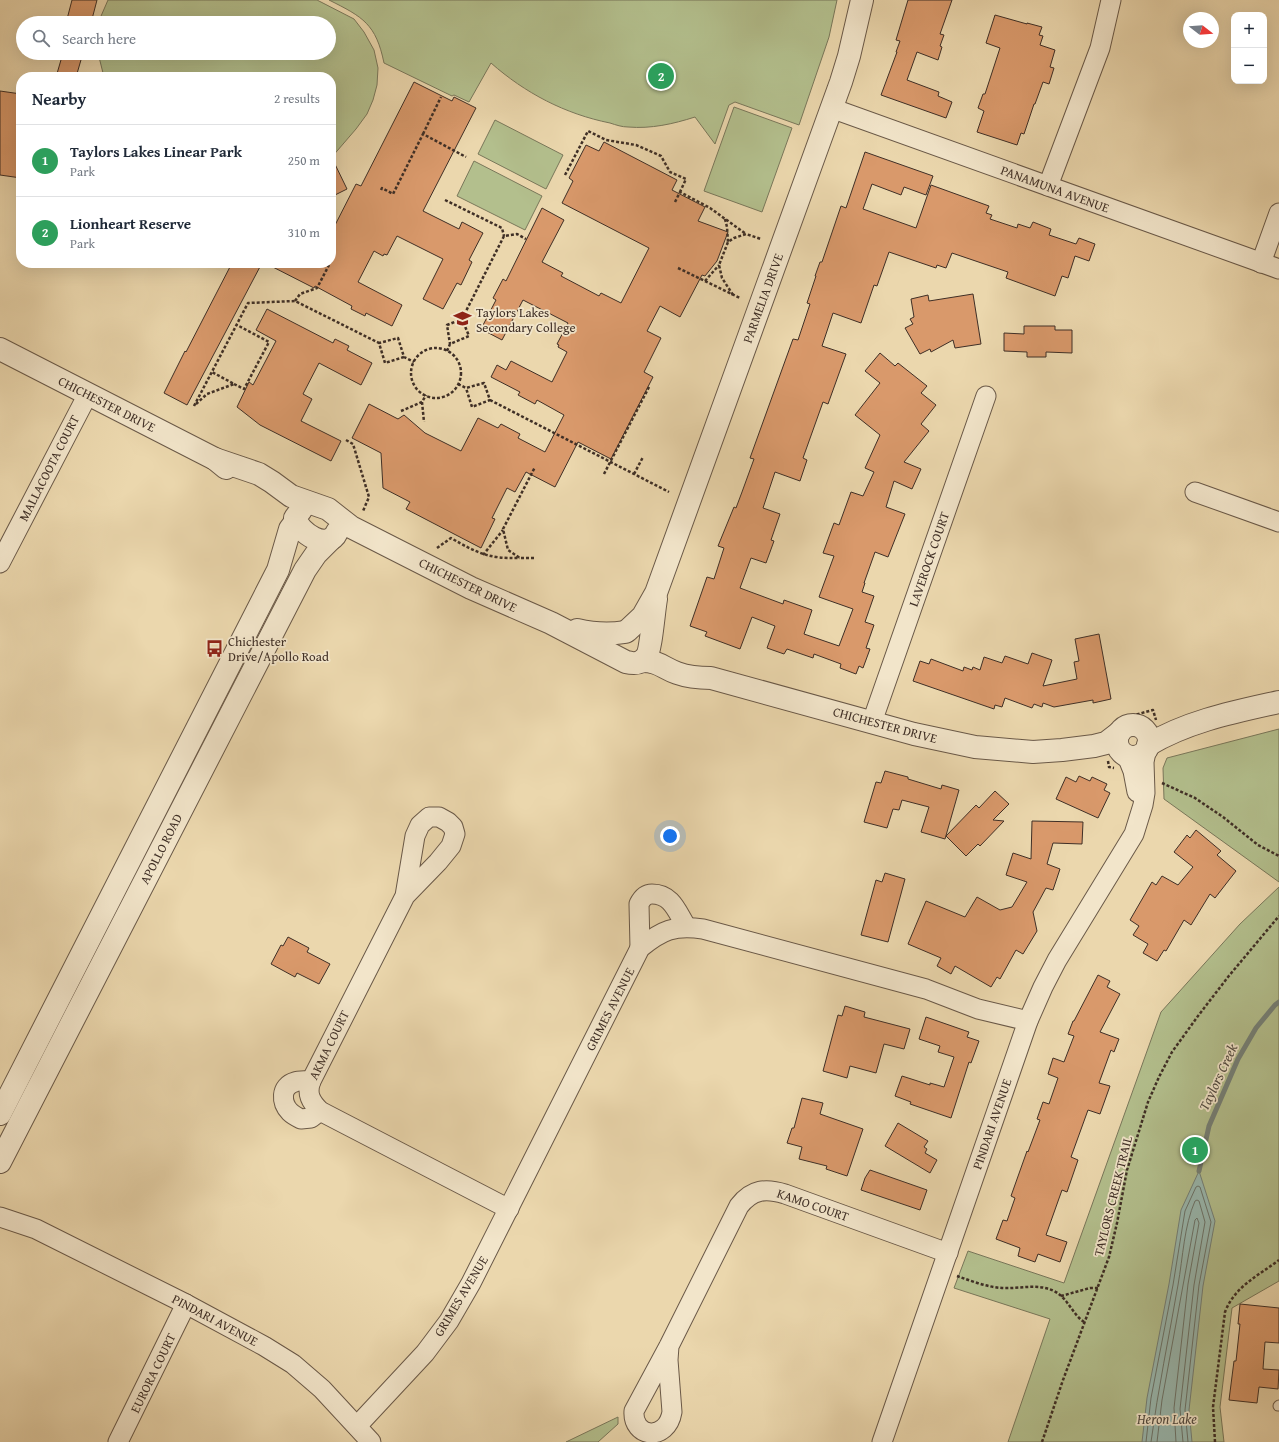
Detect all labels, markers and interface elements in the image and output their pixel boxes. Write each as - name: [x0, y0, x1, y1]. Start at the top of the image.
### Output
- north arrow: [1183, 12, 1219, 48]
- map controls: [1231, 12, 1267, 84]
- button: +: [1231, 12, 1267, 48]
- search box: [16, 16, 336, 60]
- icon: search: [30, 27, 52, 49]
- text: Search here: [62, 28, 136, 49]
- button: −: [1231, 48, 1267, 84]
- pin: 2: [648, 61, 674, 91]
- text: Nearby: [32, 86, 86, 111]
- text: 2 results: [274, 89, 320, 108]
- text: Taylors Lakes Linear Park: [70, 141, 242, 162]
- text: 1: [42, 151, 48, 170]
- text: 250 m: [288, 151, 320, 170]
- street label: PANAMUNA AVENUE: [998, 160, 1112, 218]
- text: Park: [70, 162, 95, 181]
- text: Lionheart Reserve: [70, 213, 191, 234]
- text: 2: [42, 223, 48, 242]
- text: 310 m: [288, 223, 320, 242]
- text: Park: [70, 234, 95, 253]
- street label: PARMELIA DRIVE: [738, 250, 788, 346]
- place label: Taylors Lakes Secondary College: [476, 303, 576, 337]
- school or university icon: Taylors Lakes Secondary College: [453, 309, 473, 329]
- street label: CHICHESTER DRIVE: [55, 371, 159, 437]
- street label: MALLACOOTA COURT: [14, 411, 84, 524]
- street label: LAVEROCK COURT: [904, 508, 954, 609]
- street label: CHICHESTER DRIVE: [416, 553, 521, 617]
- place label: Chichester Drive/Apollo Road: [228, 632, 329, 666]
- bus stop icon: Chichester Drive/Apollo Road: [205, 638, 225, 658]
- street label: CHICHESTER DRIVE: [831, 702, 940, 748]
- street label: APOLLO ROAD: [135, 810, 187, 888]
- your location: [660, 826, 680, 846]
- street label: GRIMES AVENUE: [581, 964, 639, 1054]
- street label: AKMA COURT: [304, 1006, 354, 1083]
- water label: Taylors Creek: [1194, 1040, 1242, 1114]
- street label: PINDARI AVENUE: [968, 1076, 1017, 1172]
- street label: TAYLORS CREEK TRAIL: [1089, 1133, 1137, 1258]
- pin: 1: [1182, 1135, 1208, 1165]
- street label: KAMO COURT: [774, 1184, 852, 1226]
- street label: GRIMES AVENUE: [429, 1252, 493, 1340]
- street label: PINDARI AVENUE: [169, 1289, 262, 1351]
- street label: EURORA COURT: [125, 1329, 181, 1416]
- water label: Heron Lake: [1136, 1409, 1197, 1429]

